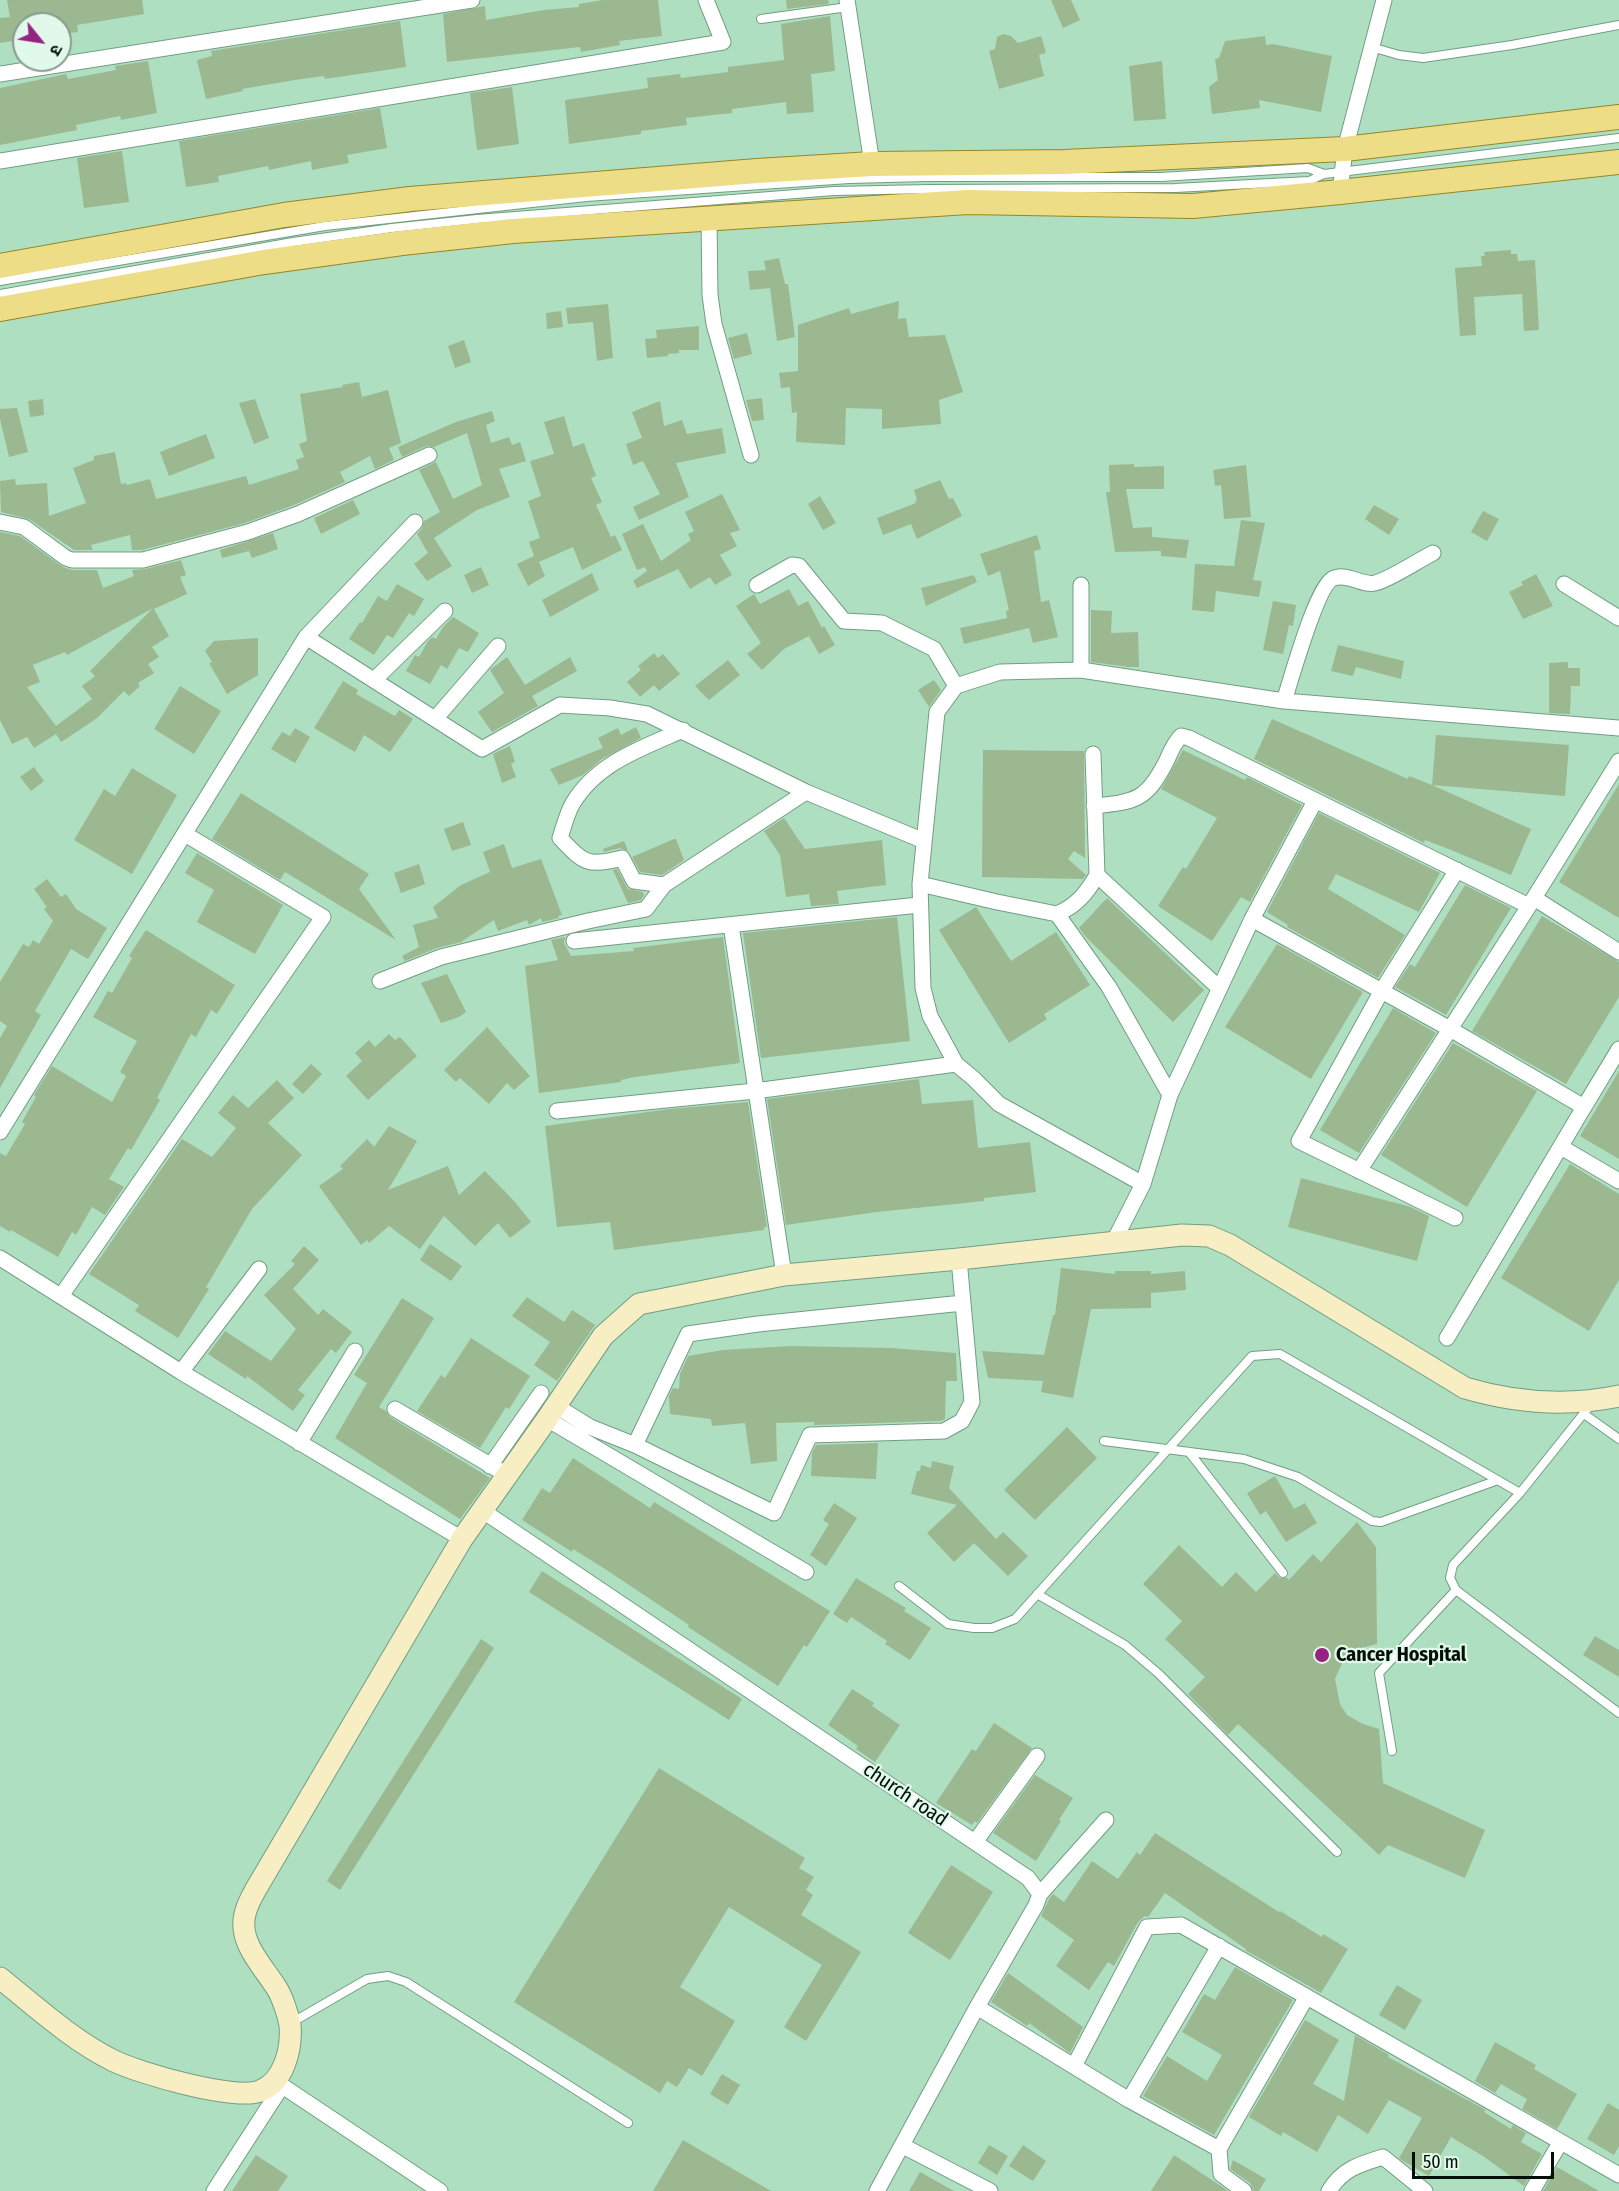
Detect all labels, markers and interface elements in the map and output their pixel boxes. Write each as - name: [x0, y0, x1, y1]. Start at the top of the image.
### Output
- north arrow: [12, 12, 72, 72]
- text: उ: [46, 41, 67, 59]
- place label: Cancer Hospital: [1336, 1643, 1466, 1667]
- marker: Cancer Hospital: [1313, 1646, 1331, 1664]
- street label: church road: [858, 1758, 952, 1832]
- scale bar: [1415, 2140, 1558, 2178]
- text: 50 m: [1423, 2151, 1459, 2173]

